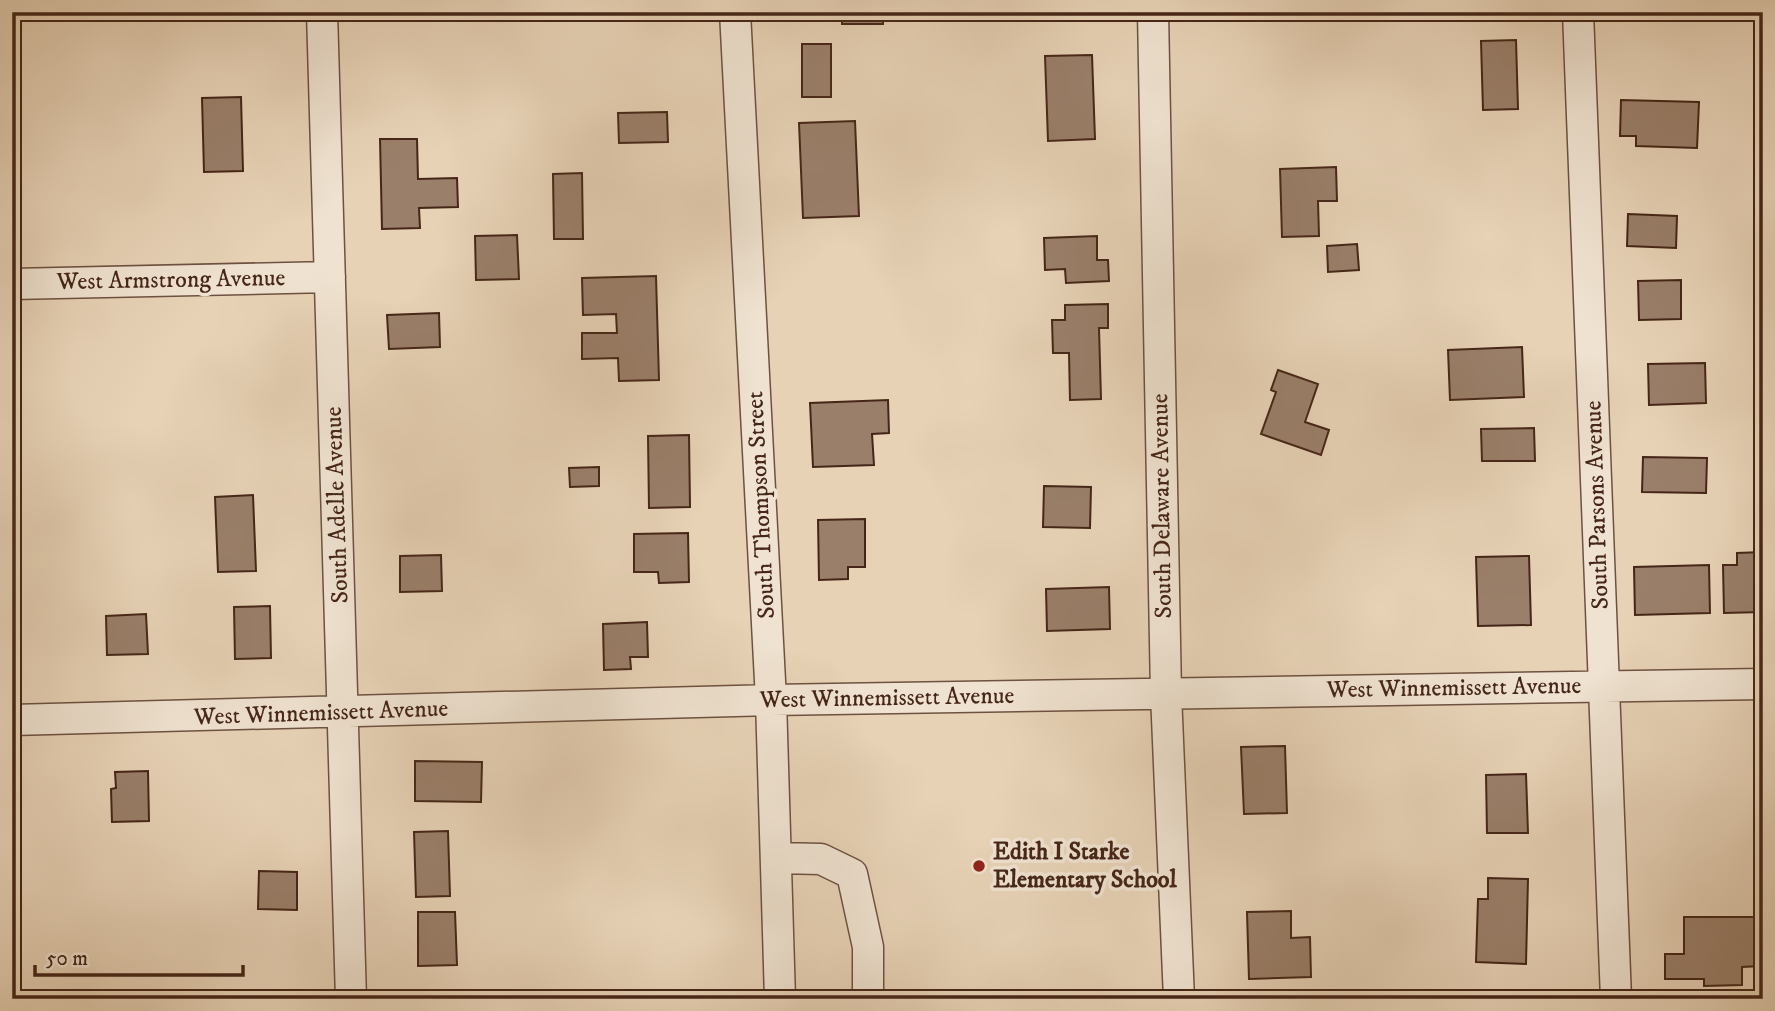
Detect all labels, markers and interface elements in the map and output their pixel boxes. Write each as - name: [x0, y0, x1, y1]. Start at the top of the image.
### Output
- street label: West Armstrong Avenue: [55, 263, 286, 297]
- street label: South Thompson Street: [740, 390, 782, 620]
- street label: South Delaware Avenue: [1145, 393, 1179, 619]
- street label: South Parsons Avenue: [1578, 400, 1616, 610]
- street label: South Adelle Avenue: [319, 406, 355, 604]
- street label: West Winnemissett Avenue: [1325, 671, 1582, 705]
- street label: West Winnemissett Avenue: [758, 681, 1015, 715]
- street label: West Winnemissett Avenue: [192, 694, 449, 732]
- place label: Edith I Starke Elementary School: [993, 837, 1177, 895]
- marker: Edith I Starke Elementary School: [971, 858, 987, 874]
- scale bar: [35, 934, 243, 978]
- text: 50 m: [46, 946, 88, 972]

